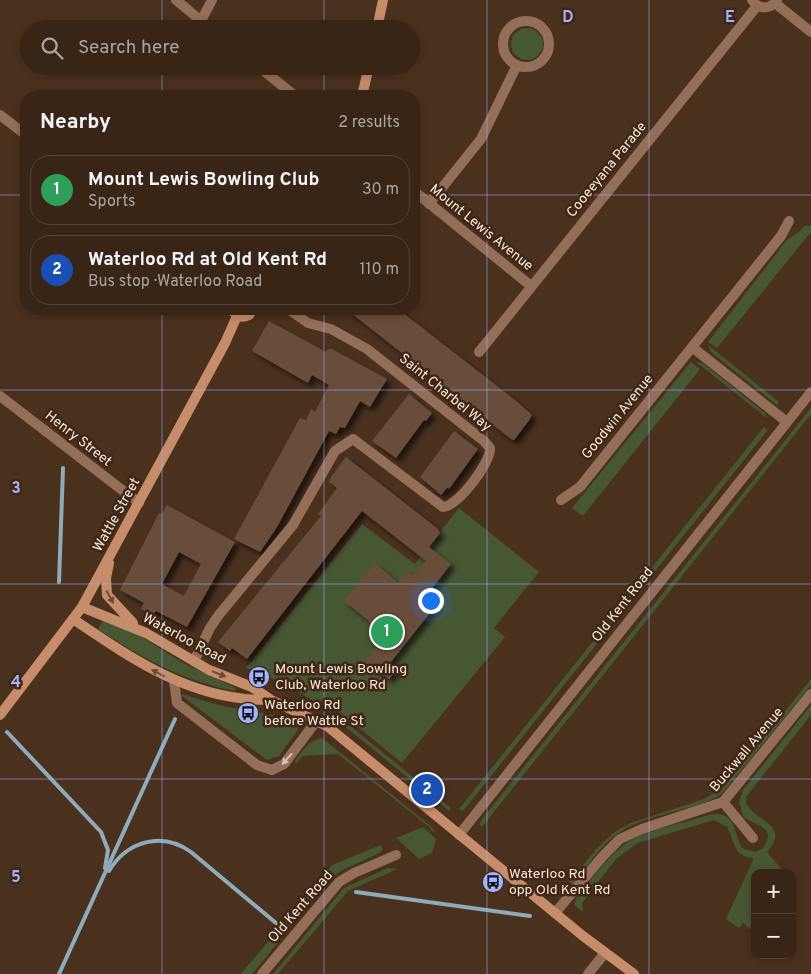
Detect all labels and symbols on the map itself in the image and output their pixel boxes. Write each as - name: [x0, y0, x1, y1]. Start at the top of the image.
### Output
- text: D: [562, 8, 574, 28]
- text: E: [725, 8, 735, 28]
- street label: Cooeeyana Parade: [563, 119, 651, 221]
- street label: Mount Lewis Avenue: [426, 181, 536, 275]
- street label: Saint Charbel Way: [395, 351, 495, 435]
- street label: Goodwin Avenue: [578, 371, 658, 463]
- street label: Henry Street: [41, 408, 115, 470]
- street label: Wattle Street: [90, 475, 144, 555]
- text: 3: [11, 479, 21, 499]
- street label: Old Kent Road: [589, 564, 657, 646]
- your location: [418, 588, 444, 614]
- one-way arrow: [106, 590, 114, 605]
- street label: Waterloo Road: [139, 610, 229, 668]
- pin: 1: [371, 613, 403, 651]
- place label: Mount Lewis Bowling Club, Waterloo Rd: [275, 661, 407, 694]
- bus stop icon: Mount Lewis Bowling Club, Waterloo Rd: [247, 665, 271, 689]
- one-way arrow: [151, 669, 166, 677]
- one-way arrow: [212, 670, 226, 678]
- text: 4: [11, 673, 21, 693]
- place label: Waterloo Rd before Wattle St: [264, 697, 364, 730]
- bus stop icon: Waterloo Rd before Wattle St: [236, 701, 260, 725]
- street label: Buckwall Avenue: [707, 704, 787, 796]
- one-way arrow: [282, 752, 293, 765]
- pin: 2: [411, 771, 443, 809]
- place label: Waterloo Rd opp Old Kent Rd: [509, 866, 610, 899]
- street label: Old Kent Road: [265, 867, 337, 947]
- text: 5: [11, 868, 21, 888]
- bus stop icon: Waterloo Rd opp Old Kent Rd: [481, 870, 505, 894]

